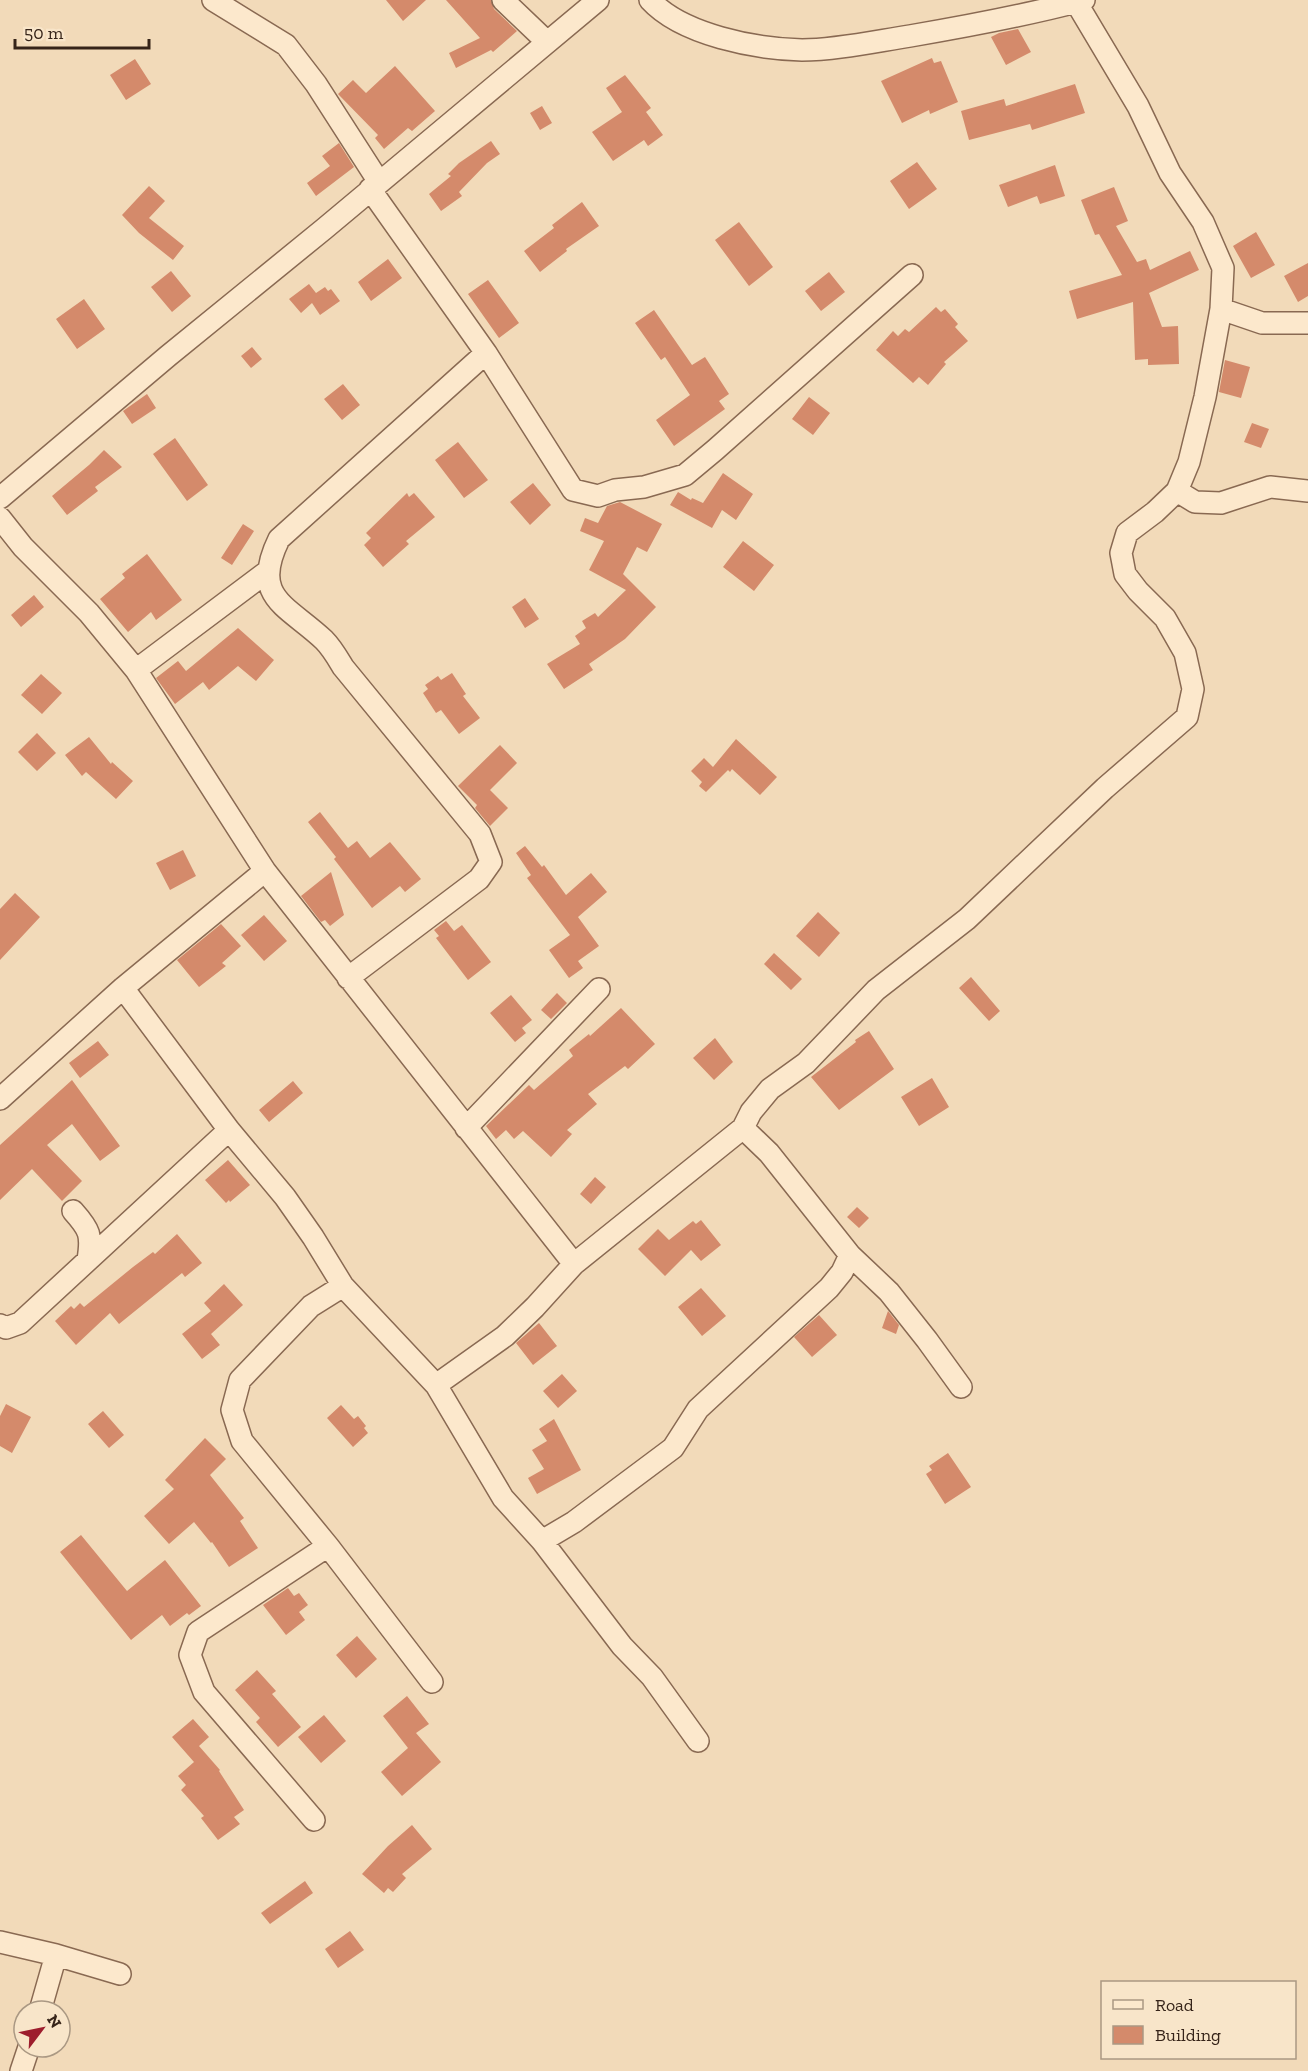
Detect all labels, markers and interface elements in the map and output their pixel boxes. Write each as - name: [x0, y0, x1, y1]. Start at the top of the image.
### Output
- scale bar: [15, 12, 148, 50]
- text: 50 m: [24, 22, 64, 44]
- legend: [1101, 1981, 1296, 2059]
- text: Road: [1155, 1994, 1194, 2016]
- north arrow: [12, 1999, 72, 2059]
- text: N: [43, 2011, 66, 2032]
- text: Building: [1155, 2024, 1221, 2046]

